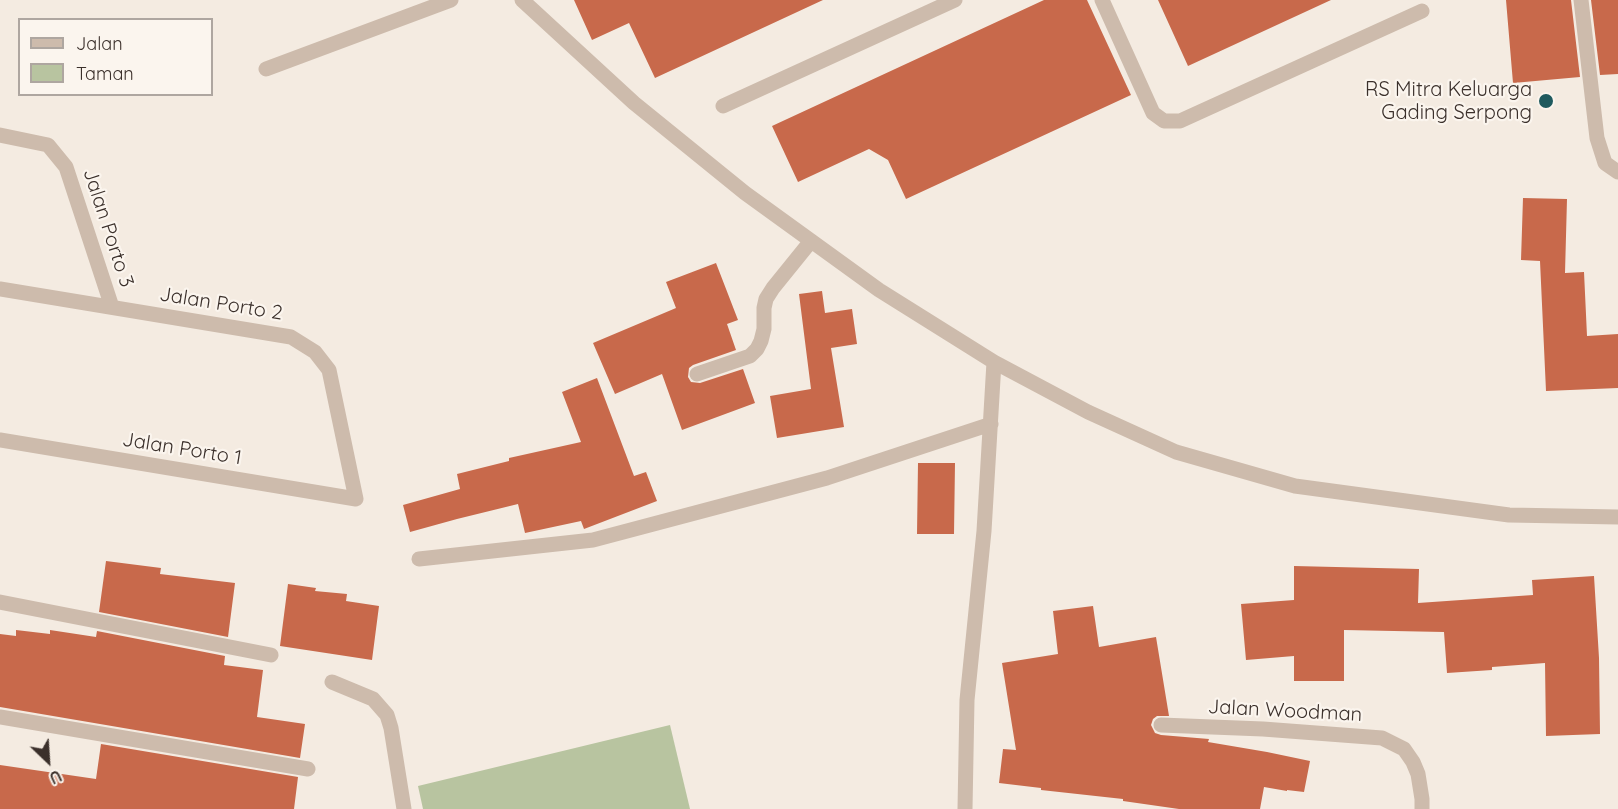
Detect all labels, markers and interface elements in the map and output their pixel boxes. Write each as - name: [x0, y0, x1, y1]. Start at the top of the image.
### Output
- legend: [18, 18, 213, 96]
- text: Jalan: [76, 32, 123, 55]
- text: Taman: [76, 62, 134, 85]
- place label: RS Mitra Keluarga Gading Serpong: [1365, 78, 1532, 125]
- marker: RS Mitra Keluarga Gading Serpong: [1537, 92, 1555, 110]
- street label: Jalan Porto 3: [78, 166, 138, 290]
- street label: Jalan Porto 2: [158, 282, 284, 326]
- street label: Jalan Porto 1: [121, 428, 243, 470]
- street label: Jalan Woodman: [1207, 695, 1363, 727]
- north arrow: [18, 731, 78, 791]
- text: U: [46, 766, 65, 789]

